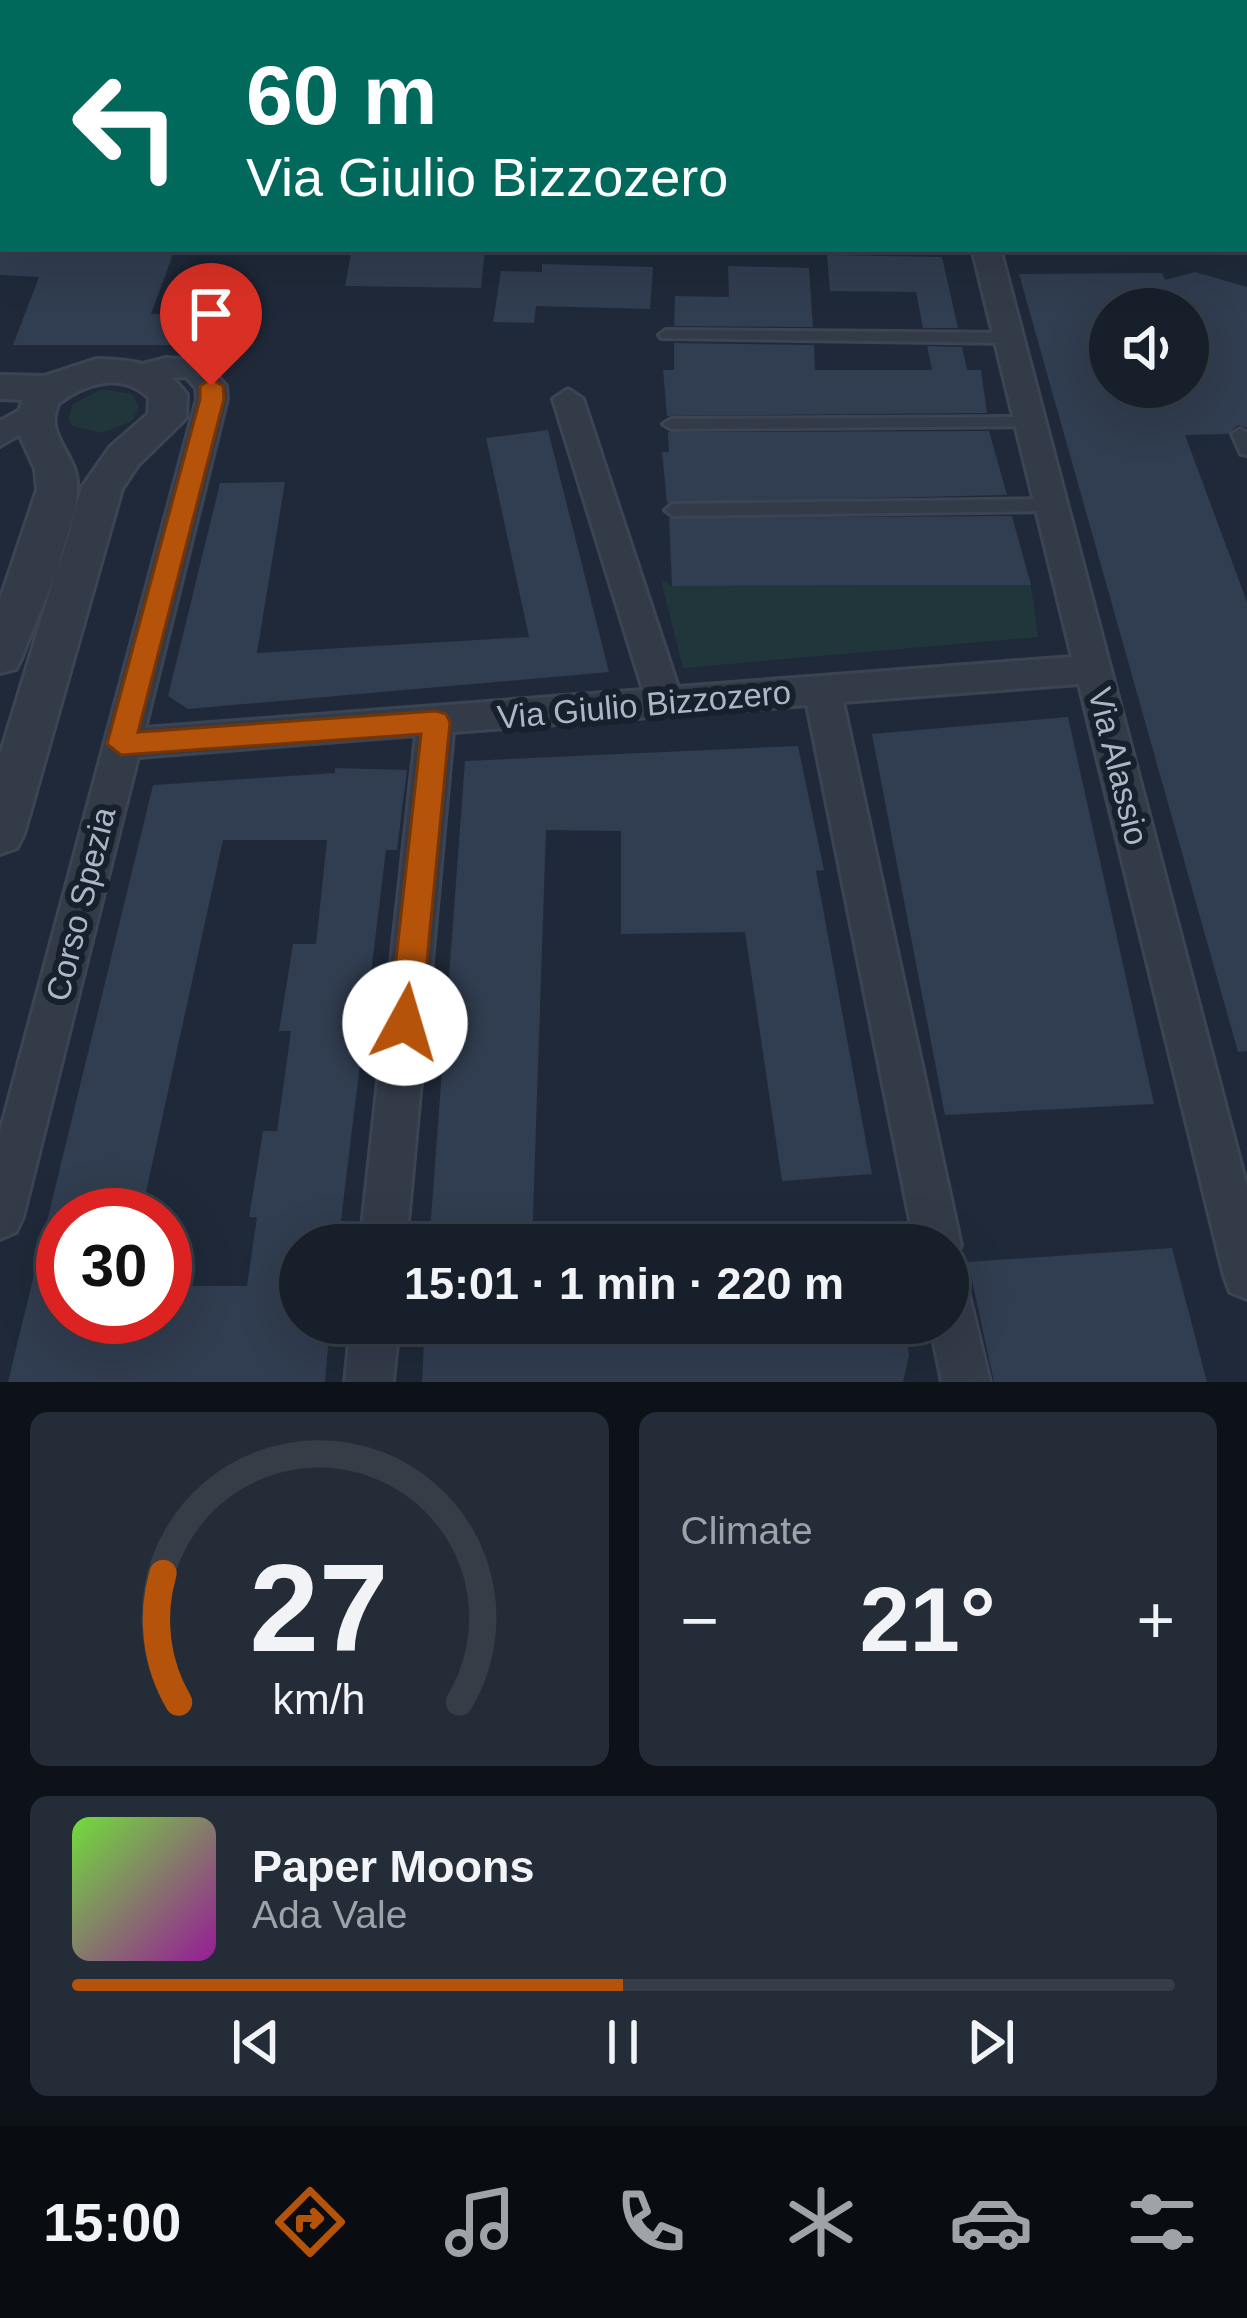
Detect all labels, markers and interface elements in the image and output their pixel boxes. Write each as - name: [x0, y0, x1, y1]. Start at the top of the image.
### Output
- icon: left: [48, 48, 204, 204]
- text: 60 m: [246, 48, 437, 142]
- text: Via Giulio Bizzozero: [246, 147, 728, 207]
- pin: [160, 263, 262, 386]
- icon: arrive: [178, 281, 244, 347]
- map controls: [1089, 288, 1209, 408]
- button: sound: [1089, 288, 1209, 408]
- street label: Via Giulio Bizzozero: [496, 673, 792, 736]
- street label: Via Alassio: [1081, 684, 1156, 849]
- street label: Corso Spezia: [39, 803, 123, 1005]
- position arrow: [342, 960, 468, 1086]
- speed limit sign: 30: [36, 1188, 192, 1344]
- text: 15:01 · 1 min · 220 m: [404, 1258, 844, 1309]
- text: Climate: [681, 1509, 813, 1552]
- text: 27: [250, 1538, 389, 1677]
- text: 21°: [860, 1570, 996, 1670]
- text: −: [681, 1583, 719, 1657]
- text: +: [1136, 1583, 1175, 1657]
- text: km/h: [273, 1675, 366, 1723]
- text: Paper Moons: [252, 1841, 535, 1892]
- text: Ada Vale: [252, 1893, 407, 1936]
- icon: previous: [223, 2009, 289, 2075]
- icon: pause: [590, 2009, 656, 2075]
- icon: next: [958, 2009, 1024, 2075]
- icon: directions: [268, 2180, 352, 2264]
- icon: music: [438, 2180, 522, 2264]
- icon: phone: [609, 2180, 693, 2264]
- icon: climate: [779, 2180, 863, 2264]
- icon: car: [949, 2180, 1033, 2264]
- icon: filters: [1120, 2180, 1204, 2264]
- text: 15:00: [43, 2192, 181, 2252]

